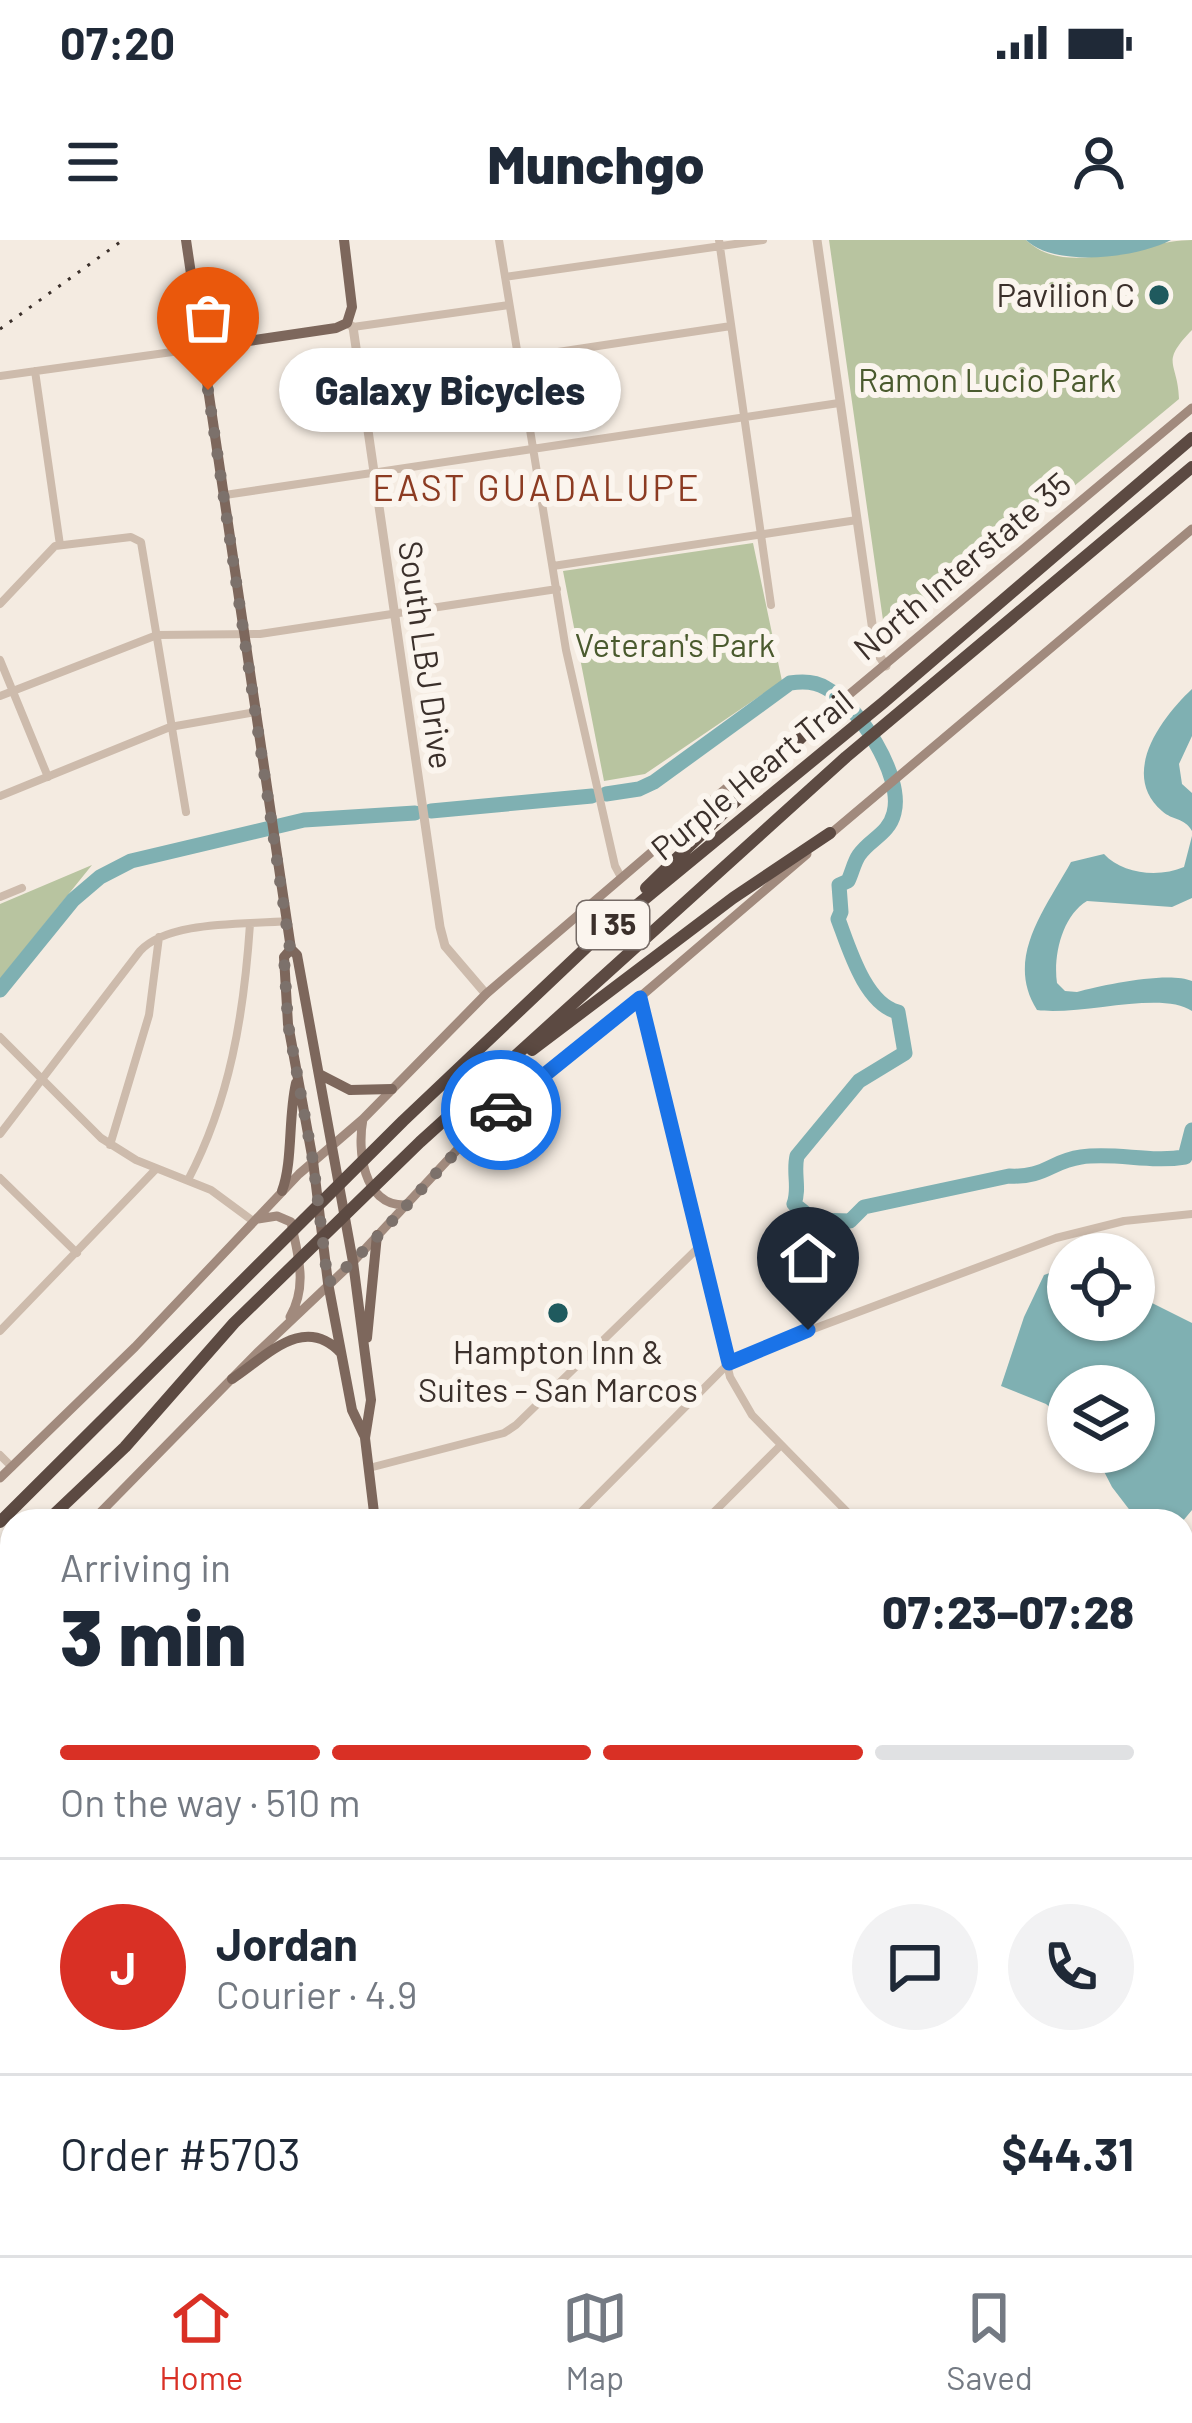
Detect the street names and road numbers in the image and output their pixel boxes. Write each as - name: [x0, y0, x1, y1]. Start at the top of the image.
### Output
- street label: North Interstate 35: [845, 463, 1078, 668]
- street label: South LBJ Drive: [391, 538, 463, 772]
- street label: Purple Heart Trail: [642, 681, 860, 868]
- road number: I 35: [577, 901, 649, 949]

